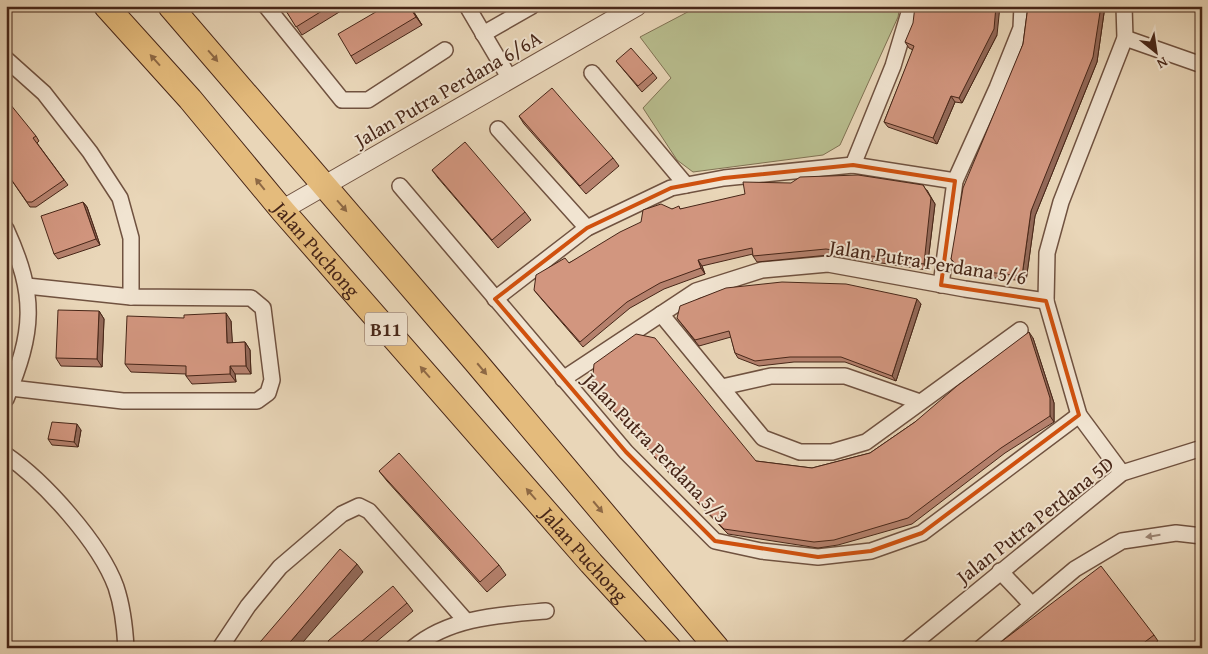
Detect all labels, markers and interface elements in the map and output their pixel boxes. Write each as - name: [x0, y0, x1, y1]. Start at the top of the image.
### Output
- street label: Jalan Putra Perdana 6/6A: [346, 23, 546, 155]
- north arrow: [1130, 28, 1180, 78]
- one-way arrow: [207, 50, 219, 62]
- text: N: [1153, 52, 1172, 75]
- one-way arrow: [149, 55, 161, 67]
- one-way arrow: [254, 178, 265, 191]
- street label: Jalan Puchong: [265, 193, 367, 304]
- one-way arrow: [336, 199, 348, 211]
- street label: Jalan Putra Perdana 5/6: [825, 231, 1029, 291]
- road number: B11: [365, 312, 407, 346]
- one-way arrow: [476, 363, 487, 375]
- street label: Jalan Putra Perdana 5/3: [575, 364, 736, 529]
- one-way arrow: [419, 366, 430, 379]
- street label: Jalan Putra Perdana 5D: [948, 449, 1119, 592]
- one-way arrow: [526, 488, 537, 501]
- street label: Jalan Puchong: [532, 498, 635, 609]
- one-way arrow: [592, 500, 603, 513]
- one-way arrow: [1145, 533, 1161, 541]

